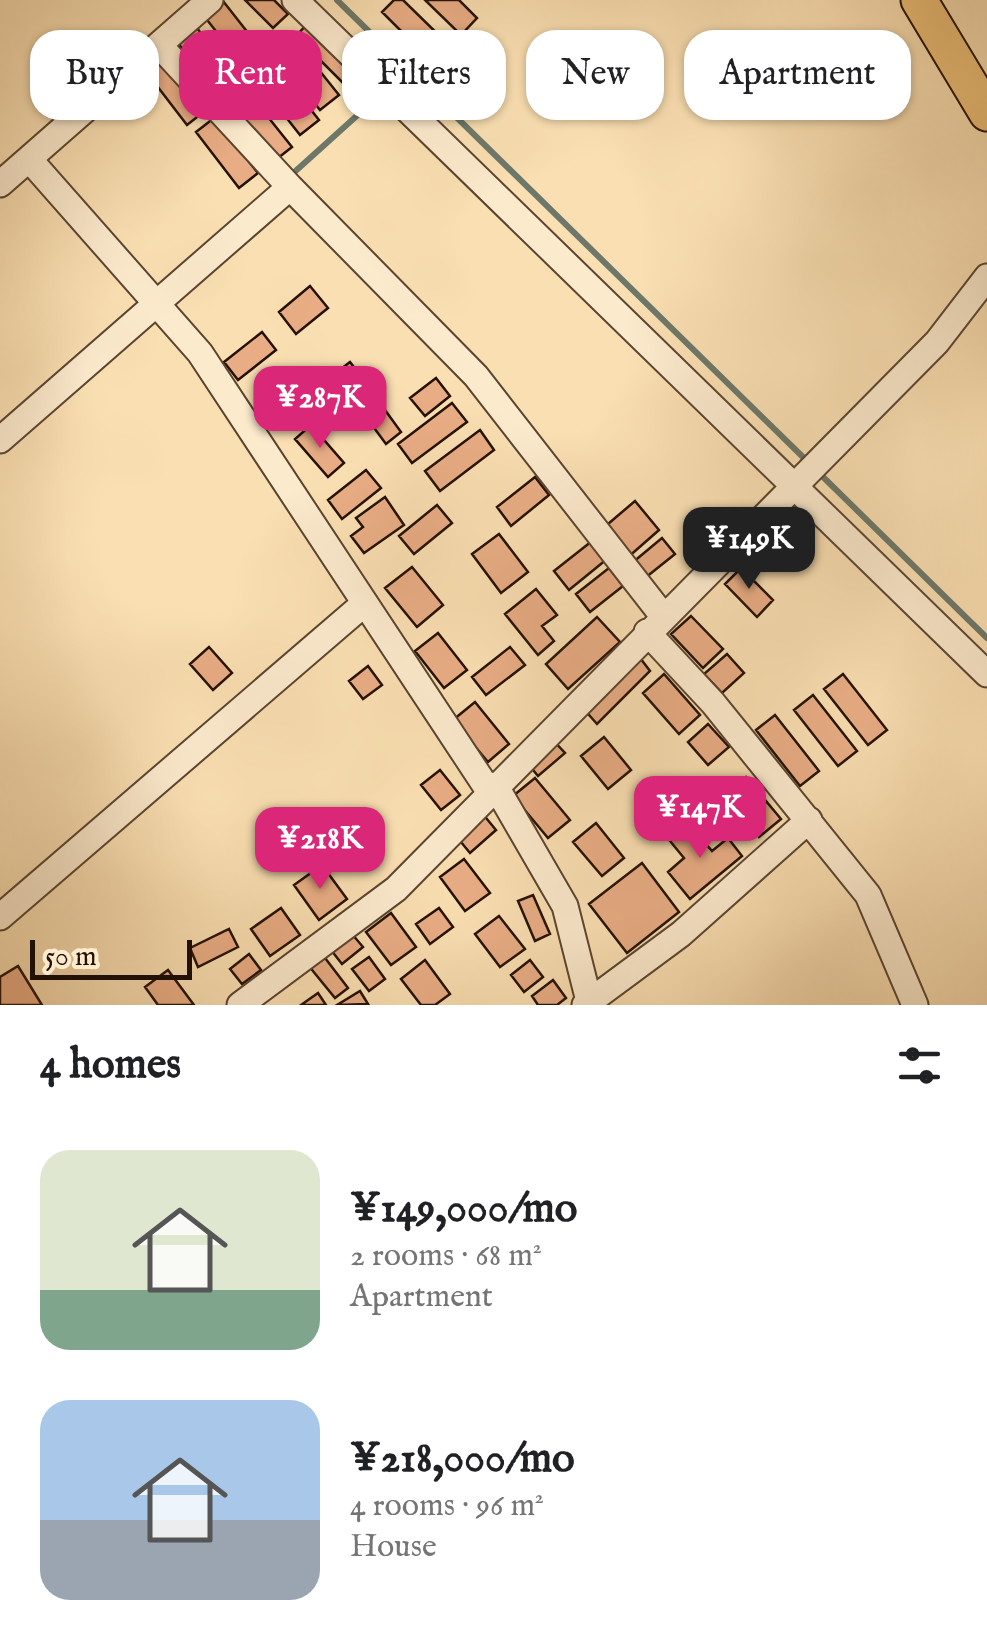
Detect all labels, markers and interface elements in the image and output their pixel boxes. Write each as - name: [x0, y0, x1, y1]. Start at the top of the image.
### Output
- chip: Buy: [30, 30, 159, 120]
- chip: Rent: [179, 30, 322, 120]
- chip: Filters: [342, 30, 506, 120]
- chip: New: [526, 30, 664, 120]
- chip: Apartment: [684, 30, 911, 120]
- pin: ¥287K: [250, 366, 390, 451]
- text: ¥287K: [276, 378, 365, 419]
- pin: ¥149K: [679, 507, 819, 592]
- text: ¥149K: [705, 519, 793, 560]
- pin: ¥147K: [630, 776, 770, 861]
- text: ¥147K: [656, 788, 744, 829]
- pin: ¥218K: [250, 807, 390, 892]
- text: ¥218K: [277, 819, 363, 860]
- scale bar: [30, 935, 192, 980]
- text: 50 m: [45, 940, 97, 975]
- icon: filters: [892, 1038, 947, 1093]
- text: 4 homes: [40, 1039, 181, 1092]
- text: ¥149,000/mo: [350, 1183, 578, 1236]
- icon: home: [120, 1190, 240, 1310]
- text: 2 rooms · 68 m²: [350, 1236, 542, 1277]
- text: Apartment: [350, 1277, 493, 1318]
- text: ¥218,000/mo: [350, 1433, 575, 1486]
- icon: home: [120, 1440, 240, 1560]
- text: 4 rooms · 96 m²: [350, 1486, 544, 1527]
- text: House: [350, 1527, 437, 1568]

